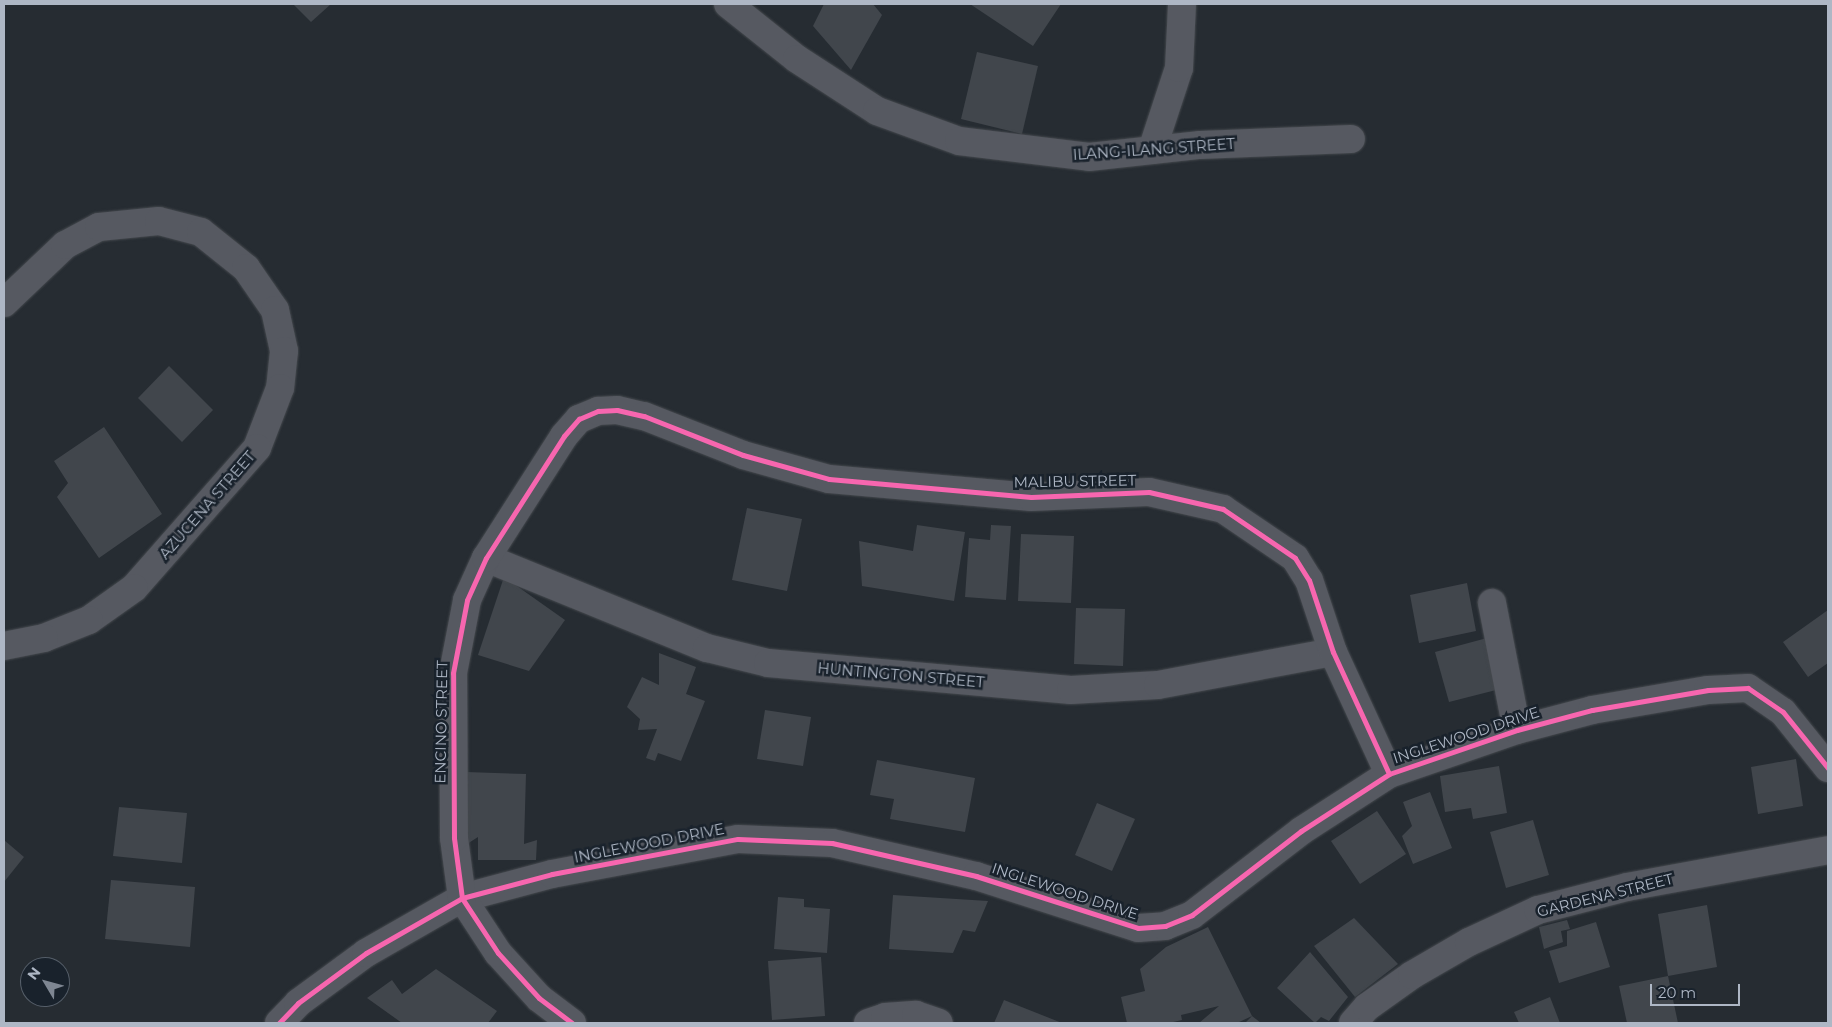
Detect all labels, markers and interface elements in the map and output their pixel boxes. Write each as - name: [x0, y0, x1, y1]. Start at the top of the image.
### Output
- street label: ILANG-ILANG STREET: [1072, 134, 1236, 164]
- street label: AZUCENA STREET: [155, 447, 259, 563]
- street label: MALIBU STREET: [1013, 471, 1137, 491]
- street label: HUNTINGTON STREET: [817, 659, 985, 691]
- street label: ENCINO STREET: [431, 660, 451, 784]
- street label: INGLEWOOD DRIVE: [1391, 703, 1541, 767]
- street label: INGLEWOOD DRIVE: [572, 820, 726, 866]
- street label: INGLEWOOD DRIVE: [990, 859, 1140, 923]
- street label: GARDENA STREET: [1535, 869, 1675, 921]
- north arrow: [20, 957, 70, 1007]
- text: N: [23, 964, 44, 984]
- scale bar: [1652, 974, 1742, 1006]
- text: 20 m: [1658, 983, 1696, 1002]

